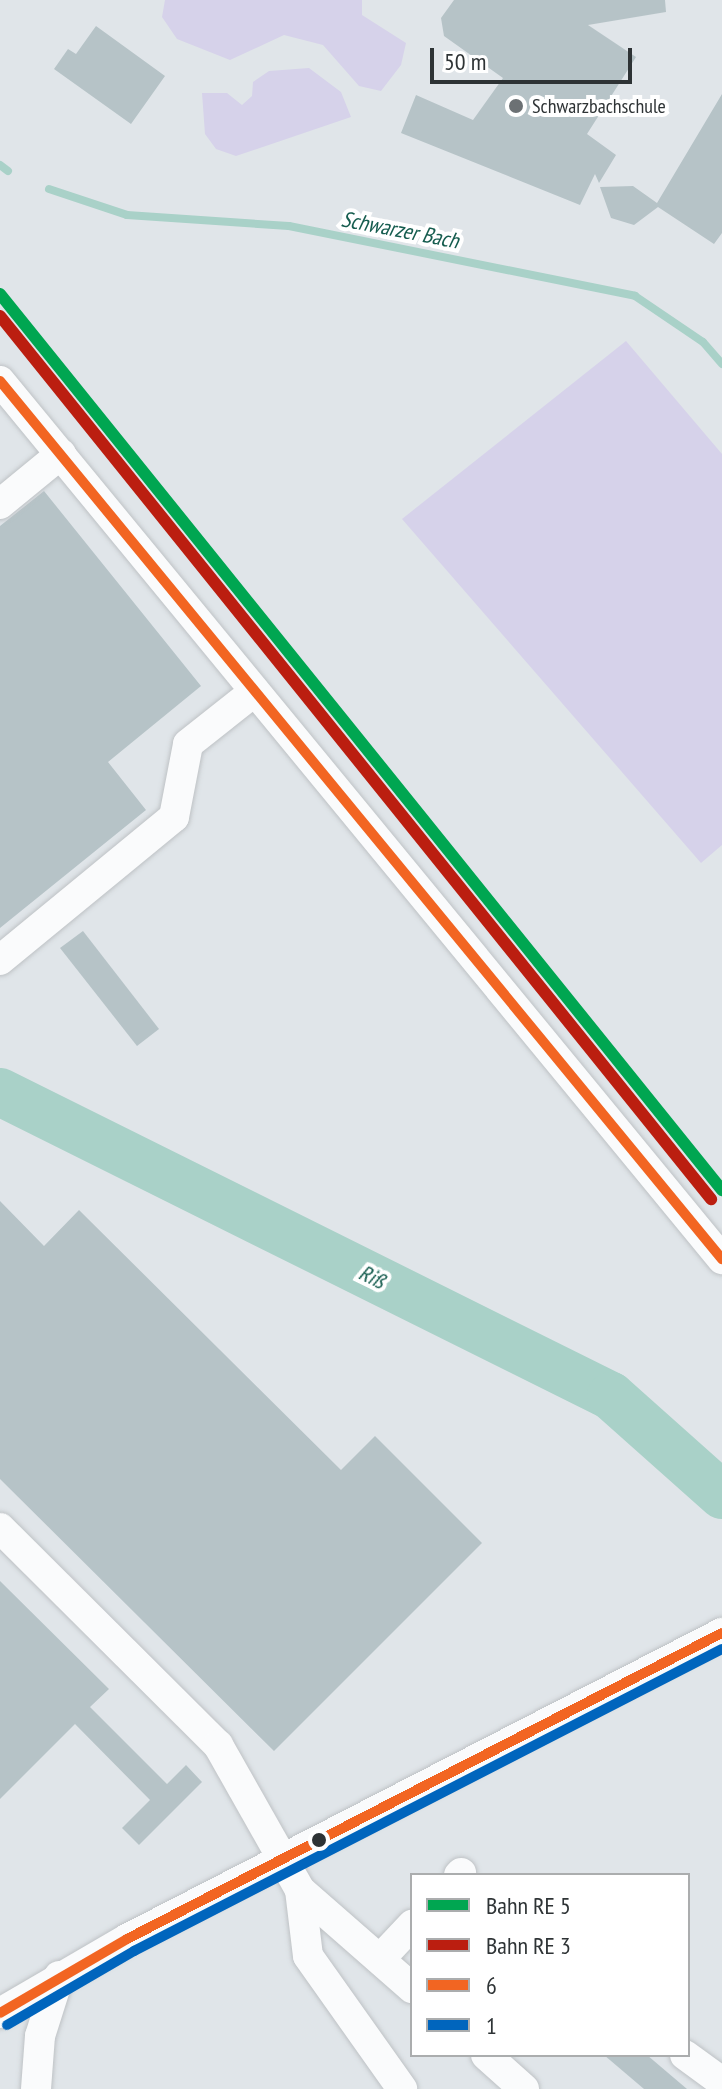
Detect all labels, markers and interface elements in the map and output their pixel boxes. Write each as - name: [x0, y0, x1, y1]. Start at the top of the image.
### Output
- scale bar: [434, 32, 636, 82]
- text: 50 m: [444, 46, 486, 77]
- place label: Schwarzbachschule: [532, 94, 666, 118]
- marker: Schwarzbachschule: [507, 97, 525, 115]
- water label: Schwarzer Bach: [339, 206, 461, 254]
- water label: Riß: [354, 1259, 390, 1295]
- unlabelled marker: [311, 1832, 327, 1848]
- legend: [410, 1873, 690, 2057]
- text: Bahn RE 5: [486, 1890, 571, 1921]
- text: Bahn RE 3: [486, 1930, 571, 1961]
- text: 6: [486, 1970, 497, 2001]
- text: 1: [486, 2010, 497, 2041]

